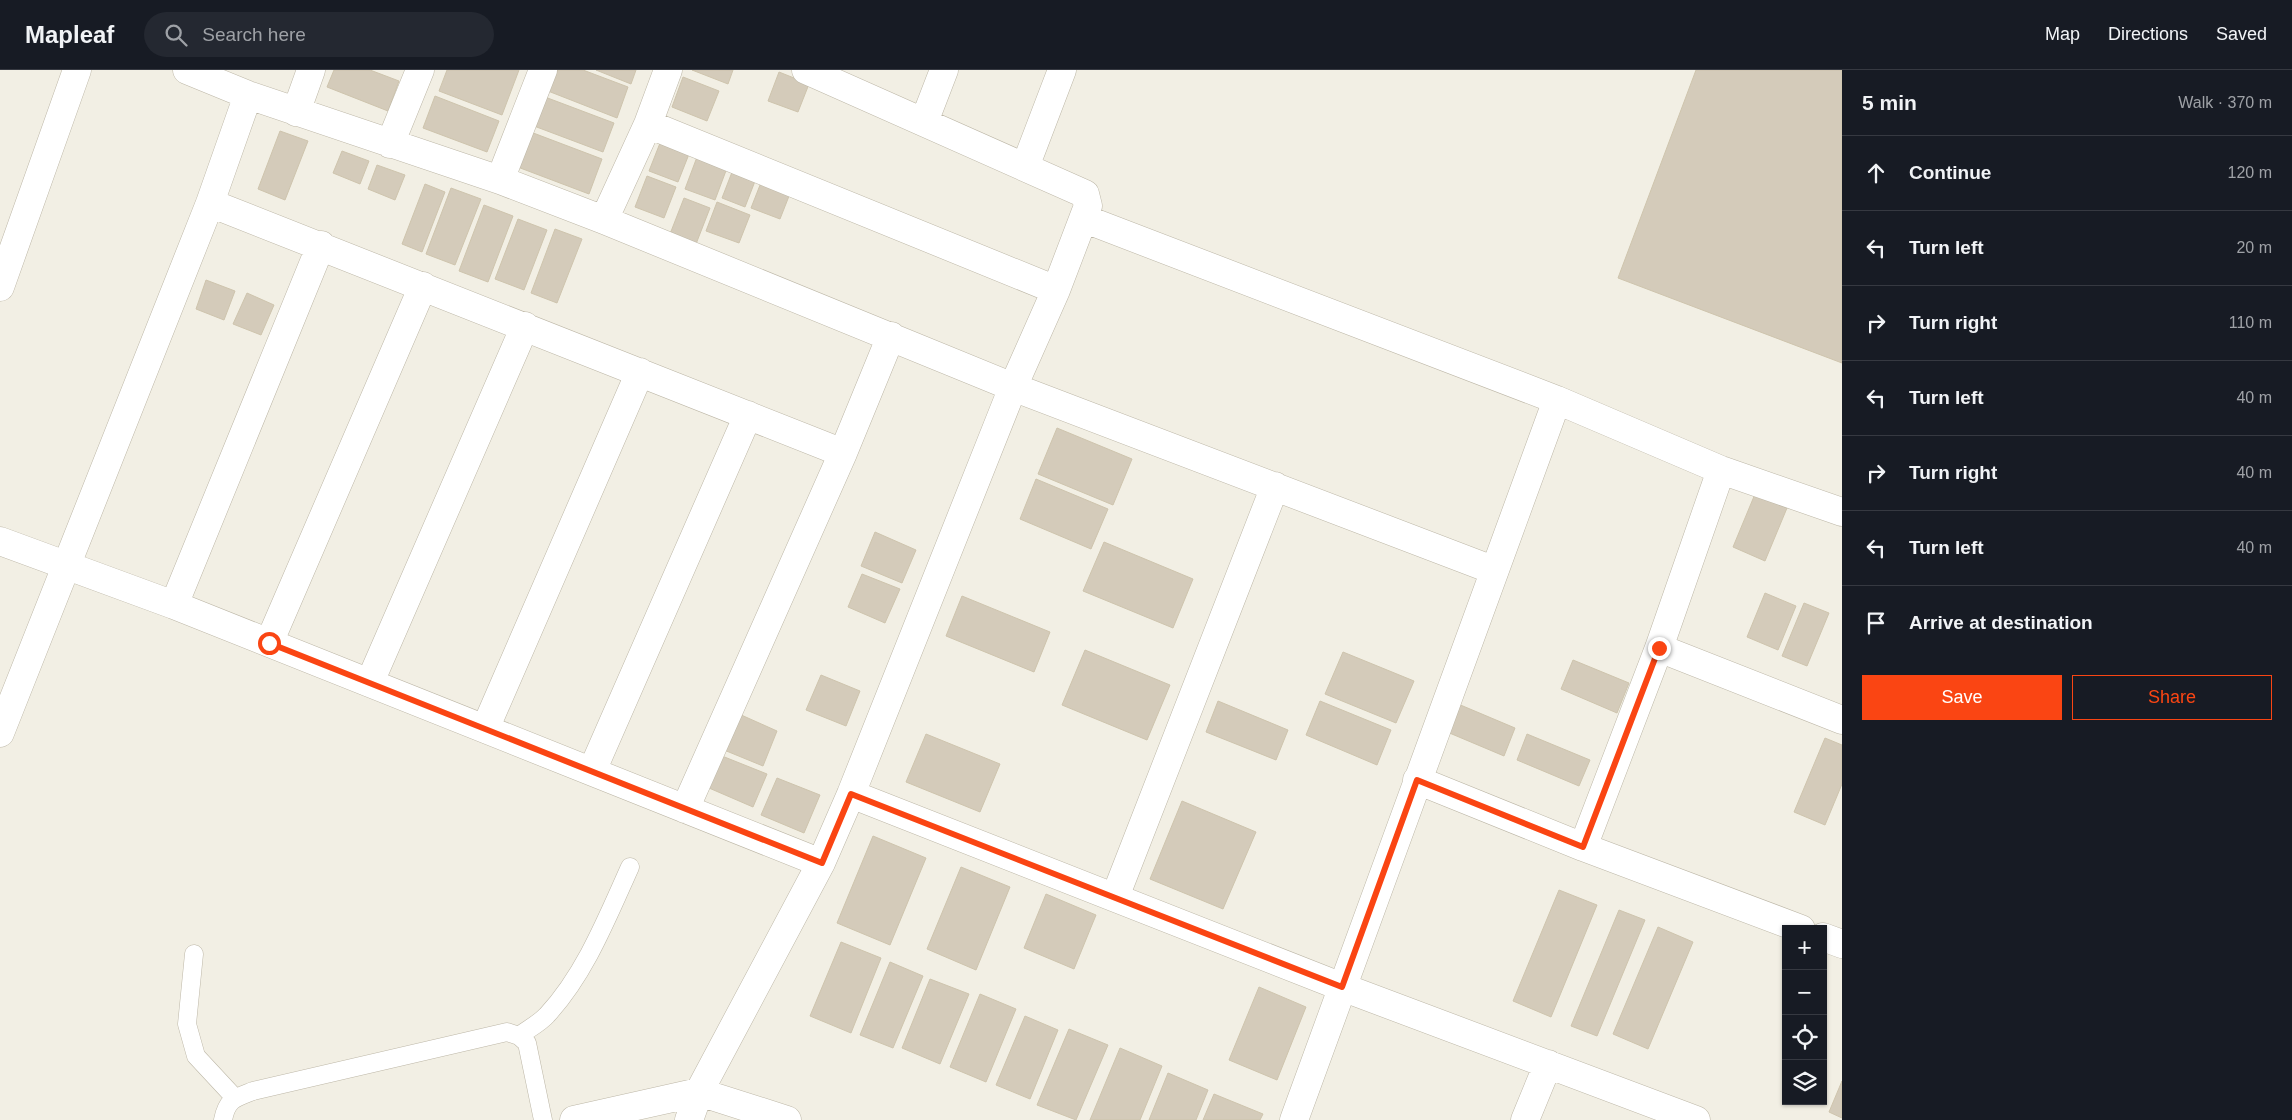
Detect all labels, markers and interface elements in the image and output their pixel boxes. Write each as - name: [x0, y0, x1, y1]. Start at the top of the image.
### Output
- search box: [144, 12, 494, 57]
- text: Mapleaf: [25, 21, 114, 48]
- icon: search: [162, 21, 190, 49]
- text: Search here: [202, 24, 306, 45]
- text: Map: [2045, 24, 2080, 44]
- text: Directions: [2108, 24, 2188, 44]
- text: Saved: [2216, 24, 2267, 44]
- text: 5 min: [1862, 91, 1917, 114]
- text: Walk · 370 m: [2178, 94, 2272, 111]
- icon: ahead: [1862, 159, 1890, 187]
- text: Continue: [1909, 162, 1991, 183]
- text: 120 m: [2228, 164, 2272, 181]
- icon: left: [1862, 234, 1890, 262]
- text: Turn left: [1909, 237, 1984, 258]
- text: 20 m: [2236, 239, 2272, 256]
- icon: right: [1862, 309, 1890, 337]
- text: Turn right: [1909, 312, 1997, 333]
- text: 110 m: [2229, 314, 2272, 331]
- icon: left: [1862, 384, 1890, 412]
- text: Turn left: [1909, 387, 1984, 408]
- text: 40 m: [2236, 389, 2272, 406]
- icon: right: [1862, 459, 1890, 487]
- text: Turn right: [1909, 462, 1997, 483]
- text: 40 m: [2236, 464, 2272, 481]
- icon: left: [1862, 534, 1890, 562]
- text: Turn left: [1909, 537, 1984, 558]
- text: 40 m: [2236, 539, 2272, 556]
- icon: arrive: [1862, 609, 1890, 637]
- text: Arrive at destination: [1909, 612, 2093, 633]
- route start: [258, 632, 281, 655]
- route end: [1648, 637, 1671, 660]
- button: Save: [1862, 675, 2062, 720]
- button: Share: [2072, 675, 2272, 720]
- map controls: [1782, 925, 1827, 1105]
- button: +: [1782, 925, 1827, 970]
- button: −: [1782, 970, 1827, 1015]
- button: locate: [1782, 1015, 1827, 1060]
- button: layers: [1782, 1060, 1827, 1105]

